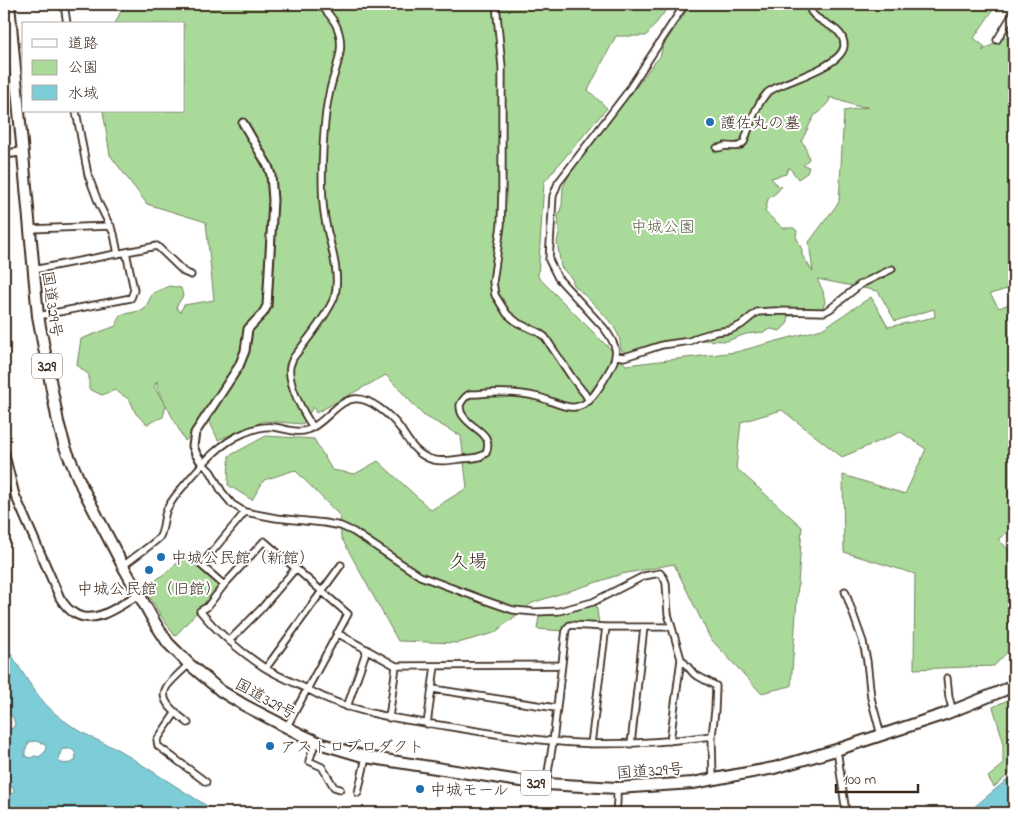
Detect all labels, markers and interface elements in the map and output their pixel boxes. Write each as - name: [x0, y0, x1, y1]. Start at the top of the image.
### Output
- legend: [22, 22, 185, 112]
- text: 道路: [68, 33, 98, 55]
- text: 公園: [68, 57, 98, 79]
- text: 水域: [68, 83, 98, 105]
- place label: 護佐丸の墓: [720, 112, 800, 136]
- marker: 護佐丸の墓: [704, 116, 716, 128]
- park label: 中城公園: [631, 216, 695, 240]
- street label: 国道329号: [34, 269, 68, 339]
- road number: 329: [32, 354, 62, 378]
- place label: 中城公民館（新館）: [171, 547, 315, 571]
- district label: 久場: [449, 549, 487, 576]
- marker: 中城公民館（新館）: [155, 551, 167, 563]
- marker: 中城公民館（旧館）: [143, 564, 155, 576]
- place label: 中城公民館（旧館）: [77, 578, 221, 602]
- street label: 国道329号: [230, 673, 300, 727]
- place label: アストロプロダクト: [280, 736, 424, 760]
- marker: アストロプロダクト: [264, 740, 276, 752]
- street label: 国道329号: [616, 758, 685, 786]
- scale bar: [836, 762, 918, 794]
- text: 100 m: [843, 769, 876, 791]
- road number: 329: [521, 770, 551, 796]
- place label: 中城モール: [430, 779, 509, 803]
- marker: 中城モール: [414, 783, 426, 795]

